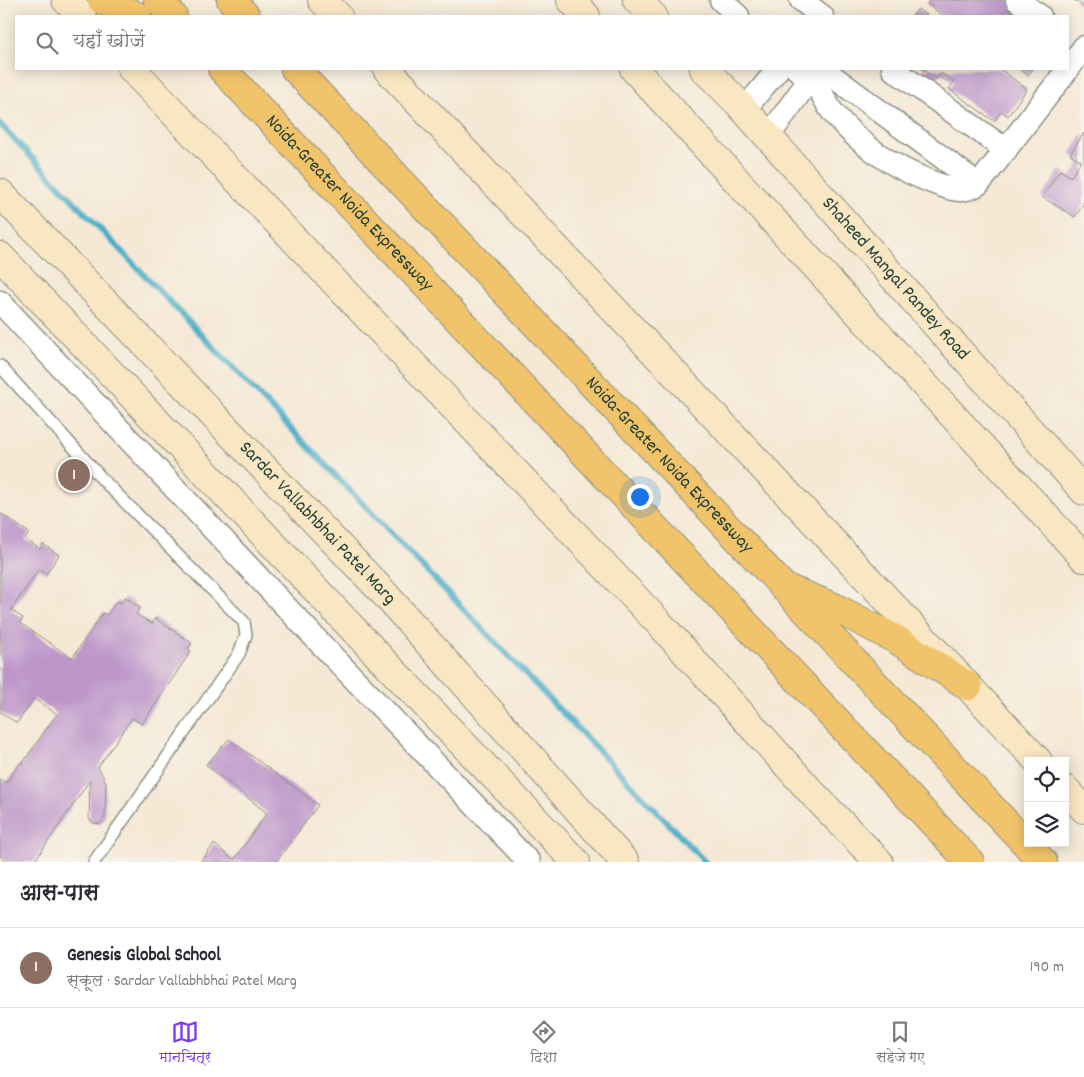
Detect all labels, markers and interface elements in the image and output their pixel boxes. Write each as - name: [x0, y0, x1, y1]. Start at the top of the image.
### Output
- search box: [15, 15, 1069, 70]
- icon: search: [33, 29, 61, 57]
- text: यहाँ खोजें: [73, 29, 145, 56]
- street label: Noida-Greater Noida Expressway: [259, 109, 440, 298]
- street label: Shaheed Mangal Pandey Road: [815, 191, 975, 367]
- street label: Noida-Greater Noida Expressway: [579, 371, 760, 560]
- street label: Sardar Vallabhbhai Patel Marg: [232, 436, 402, 611]
- pin: 1: [58, 456, 90, 494]
- your location: [627, 484, 653, 510]
- map controls: [1024, 757, 1069, 847]
- button: locate: [1024, 757, 1069, 802]
- button: layers: [1024, 802, 1069, 847]
- text: आस-पास: [20, 880, 99, 910]
- text: Genesis Global School: [67, 943, 221, 970]
- text: 1: [34, 956, 38, 979]
- text: 190 m: [1030, 956, 1064, 979]
- text: स्कूल · Sardar Vallabhbhai Patel Marg: [67, 970, 297, 993]
- tab: मानचित्र: [159, 1018, 211, 1068]
- tab: दिशा: [530, 1018, 558, 1068]
- tab: सहेजे गए: [876, 1018, 925, 1068]

